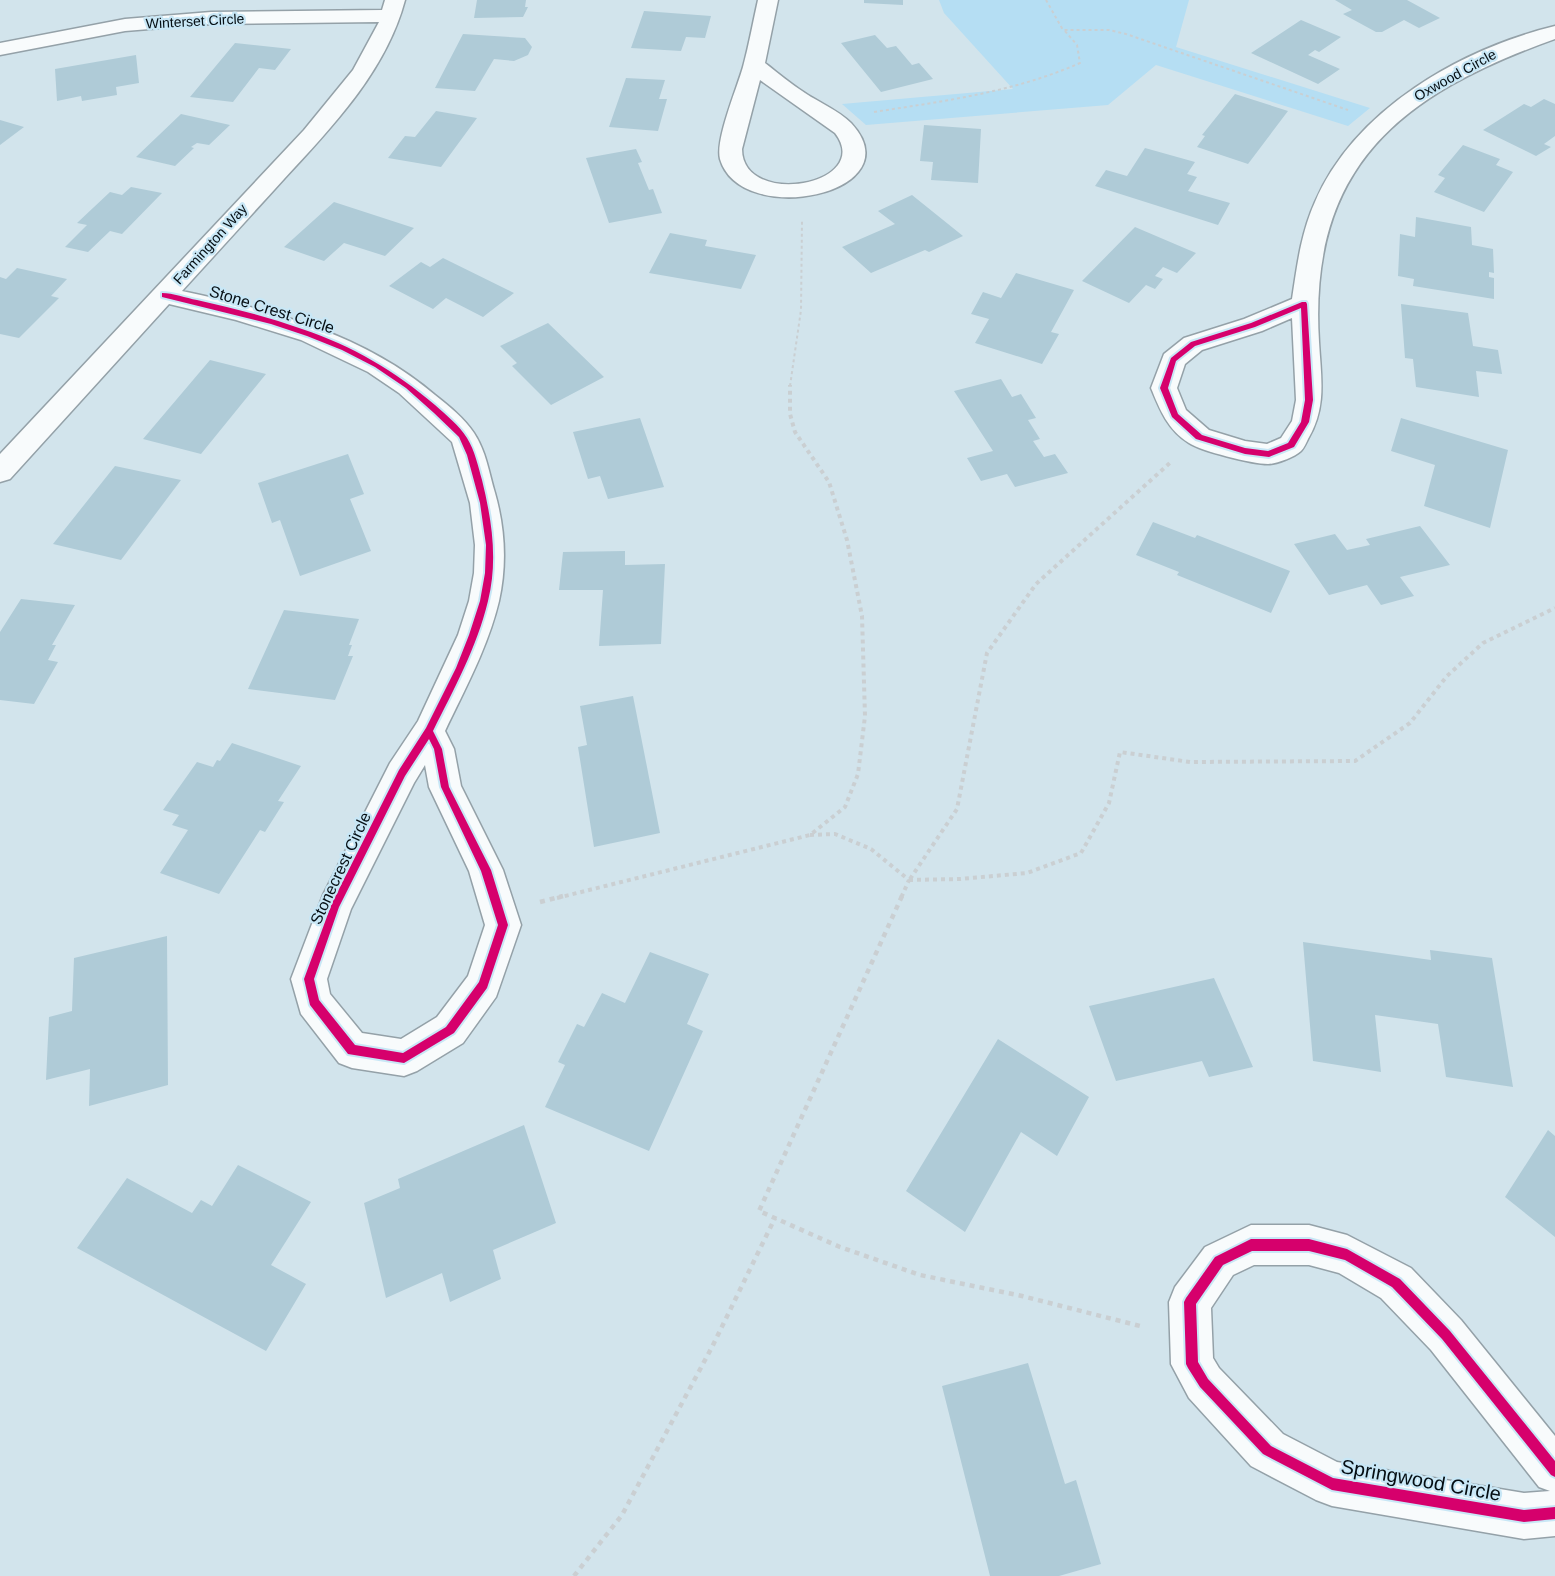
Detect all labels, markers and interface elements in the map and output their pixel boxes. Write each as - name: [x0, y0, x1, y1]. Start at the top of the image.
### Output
- street label: Winterset Circle: [145, 10, 245, 32]
- street label: Oxwood Circle: [1411, 46, 1499, 104]
- street label: Farmington Way: [170, 201, 250, 287]
- street label: Stone Crest Circle: [207, 282, 337, 337]
- street label: Stonecrest Circle: [307, 809, 374, 927]
- street label: Springwood Circle: [1339, 1455, 1503, 1505]

